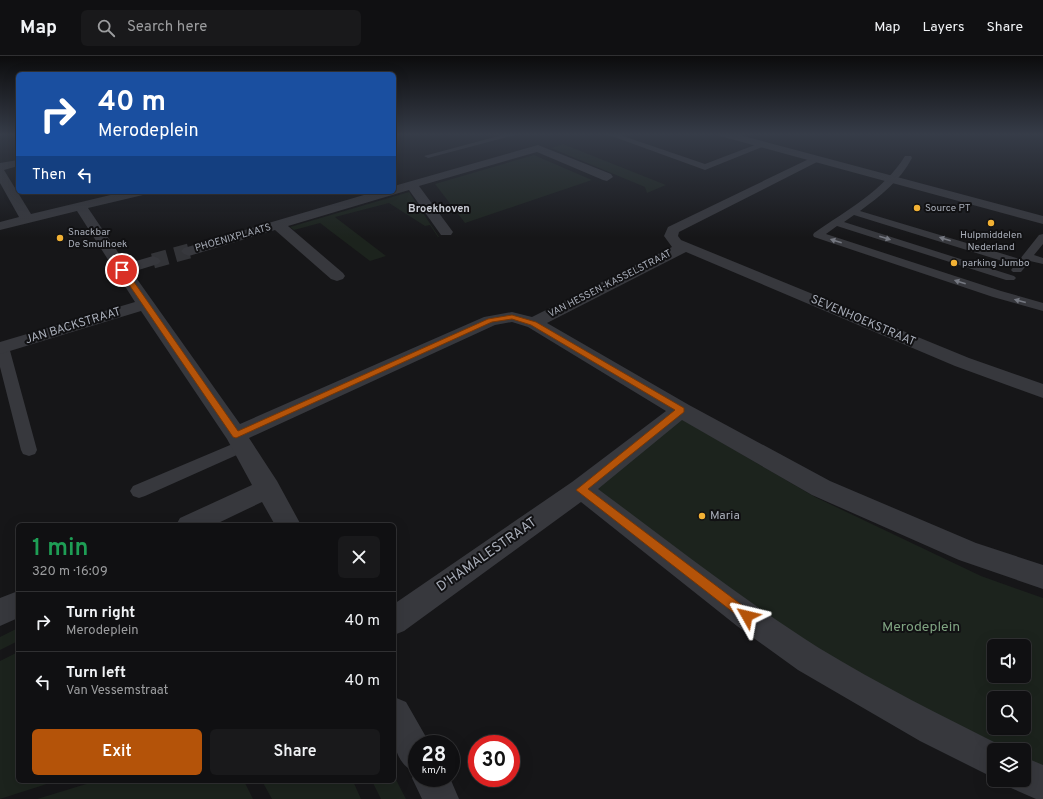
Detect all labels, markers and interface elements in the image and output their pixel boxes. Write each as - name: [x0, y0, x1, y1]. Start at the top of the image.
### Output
- search box: [81, 10, 361, 46]
- text: Map: [20, 16, 57, 40]
- icon: search: [95, 17, 117, 39]
- text: Search here: [127, 18, 207, 37]
- text: Map: [874, 19, 900, 36]
- text: Layers: [922, 19, 964, 36]
- text: Share: [986, 19, 1023, 36]
- text: 40 m: [98, 85, 166, 121]
- icon: right: [32, 88, 84, 140]
- text: Merodeplein: [98, 120, 199, 143]
- icon: left: [74, 164, 96, 186]
- text: Then: [32, 166, 66, 185]
- district label: Broekhoven: [408, 202, 470, 216]
- place label: Source PT: [925, 202, 971, 215]
- marker: Source PT: [912, 203, 922, 213]
- marker: Hulpmiddelen Nederland: [986, 218, 996, 228]
- street label: PHOENIXPLAATS: [194, 221, 273, 255]
- place label: Snackbar De Smulhoek: [68, 226, 127, 251]
- place label: Hulpmiddelen Nederland: [960, 229, 1022, 254]
- marker: Snackbar De Smulhoek: [55, 233, 65, 243]
- one-way arrow: [880, 235, 892, 241]
- one-way arrow: [939, 236, 951, 242]
- one-way arrow: [830, 238, 842, 244]
- street label: VAN HESSEN-KASSELSTRAAT: [546, 247, 674, 321]
- pin: [105, 253, 139, 287]
- place label: parking Jumbo: [962, 257, 1030, 270]
- marker: parking Jumbo: [949, 258, 959, 268]
- icon: arrive: [111, 259, 133, 281]
- one-way arrow: [953, 279, 965, 285]
- street label: SEVENHOEKSTRAAT: [808, 292, 918, 350]
- one-way arrow: [1014, 297, 1026, 303]
- street label: JAN BACKSTRAAT: [23, 304, 123, 348]
- place label: Maria: [710, 508, 740, 524]
- marker: Maria: [697, 511, 707, 521]
- street label: D'HAMALESTRAAT: [434, 514, 540, 596]
- text: 1 min: [32, 534, 89, 564]
- button: close: [338, 536, 380, 578]
- text: 320 m · 16:09: [32, 564, 108, 580]
- position arrow: [726, 595, 768, 637]
- text: Turn right: [66, 604, 135, 623]
- icon: right: [32, 611, 54, 633]
- text: 40 m: [345, 612, 380, 631]
- park label: Merodeplein: [882, 619, 960, 636]
- text: Merodeplein: [66, 623, 139, 639]
- map controls: [987, 639, 1031, 787]
- button: sound: [987, 639, 1031, 683]
- text: Turn left: [66, 664, 126, 683]
- icon: left: [32, 671, 54, 693]
- text: 40 m: [345, 672, 380, 691]
- text: Van Vessemstraat: [66, 683, 168, 699]
- button: search: [987, 691, 1031, 735]
- button: Exit: [32, 729, 202, 775]
- button: Share: [210, 729, 380, 775]
- speed limit sign: 30: [468, 735, 520, 787]
- text: 28: [422, 743, 446, 769]
- button: layers: [987, 743, 1031, 787]
- text: km/h: [422, 764, 446, 777]

